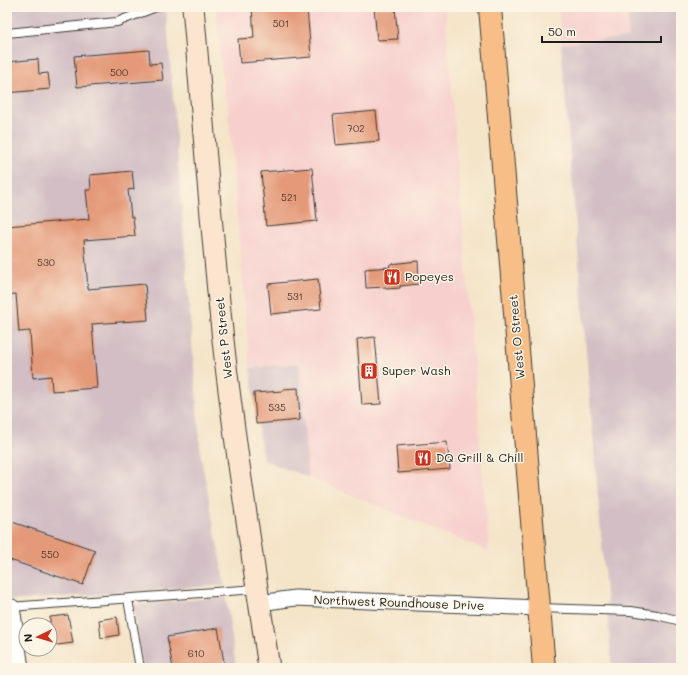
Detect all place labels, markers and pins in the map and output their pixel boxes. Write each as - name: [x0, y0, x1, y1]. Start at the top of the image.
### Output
- restaurant icon: Popeyes: [382, 267, 402, 287]
- place label: Popeyes: [405, 268, 454, 284]
- building icon: Super Wash: [359, 361, 379, 381]
- place label: Super Wash: [382, 362, 451, 378]
- restaurant icon: DQ Grill & Chill: [413, 448, 433, 468]
- place label: DQ Grill & Chill: [436, 449, 523, 465]

